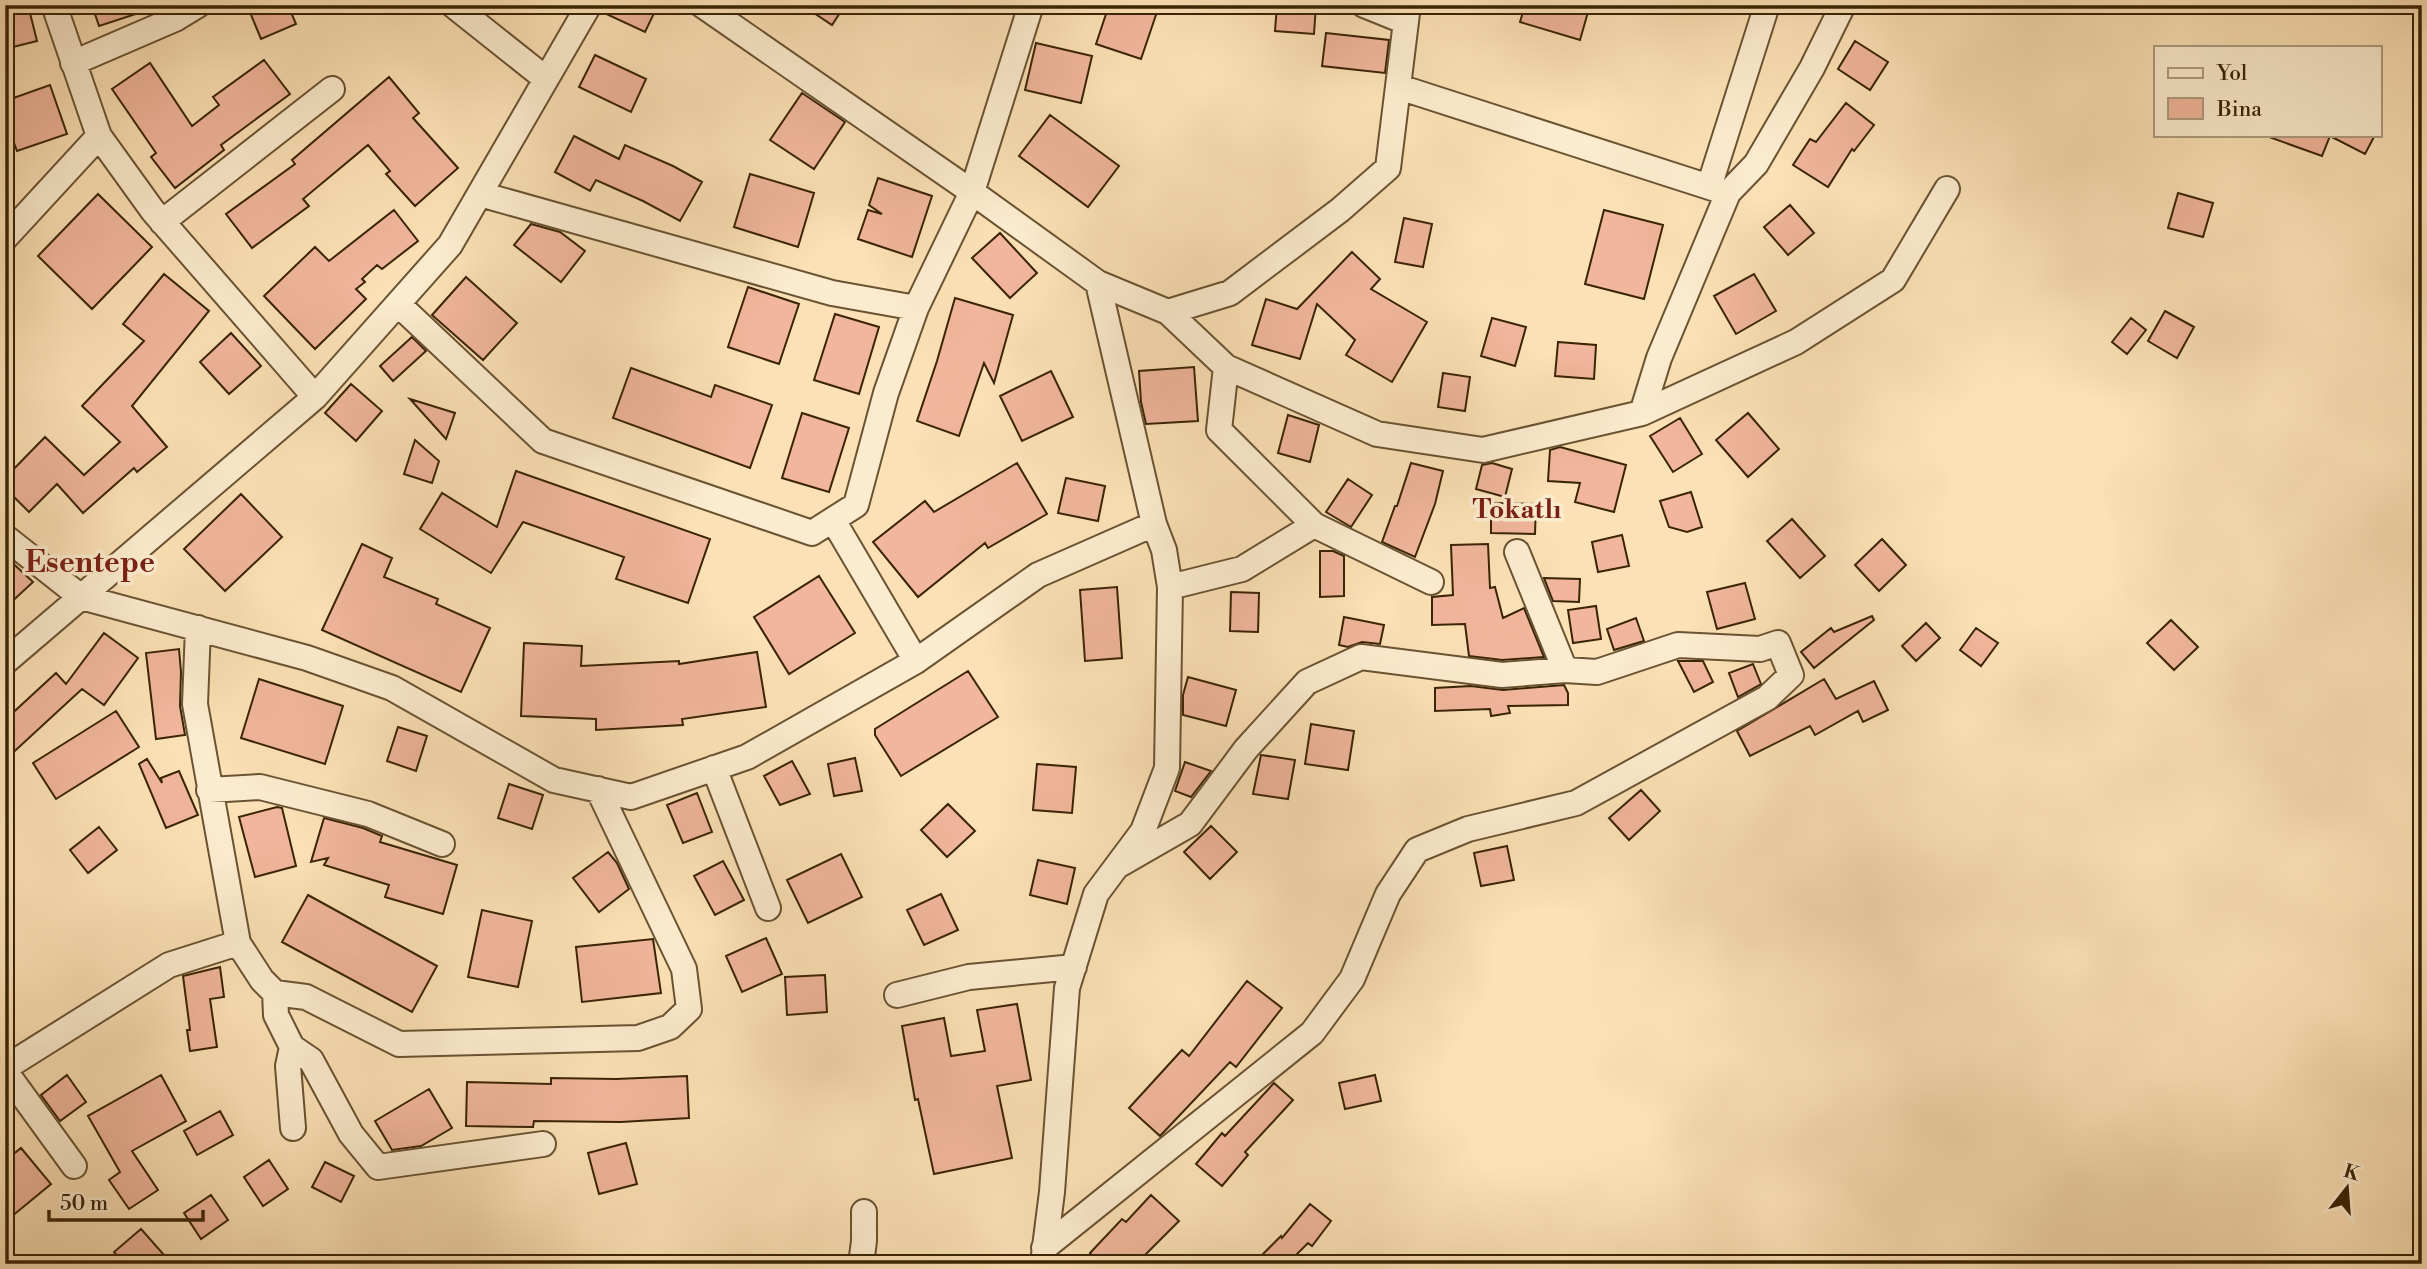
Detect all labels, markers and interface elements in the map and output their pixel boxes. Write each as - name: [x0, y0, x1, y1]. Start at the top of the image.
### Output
- legend: [2154, 46, 2382, 136]
- text: Yol: [2216, 61, 2247, 87]
- text: Bina: [2216, 97, 2262, 123]
- district label: Tokatlı: [1473, 494, 1561, 526]
- district label: Esentepe: [25, 544, 155, 582]
- north arrow: [2312, 1154, 2382, 1224]
- text: K: [2341, 1159, 2363, 1187]
- scale bar: [49, 1178, 203, 1222]
- text: 50 m: [60, 1191, 108, 1217]

